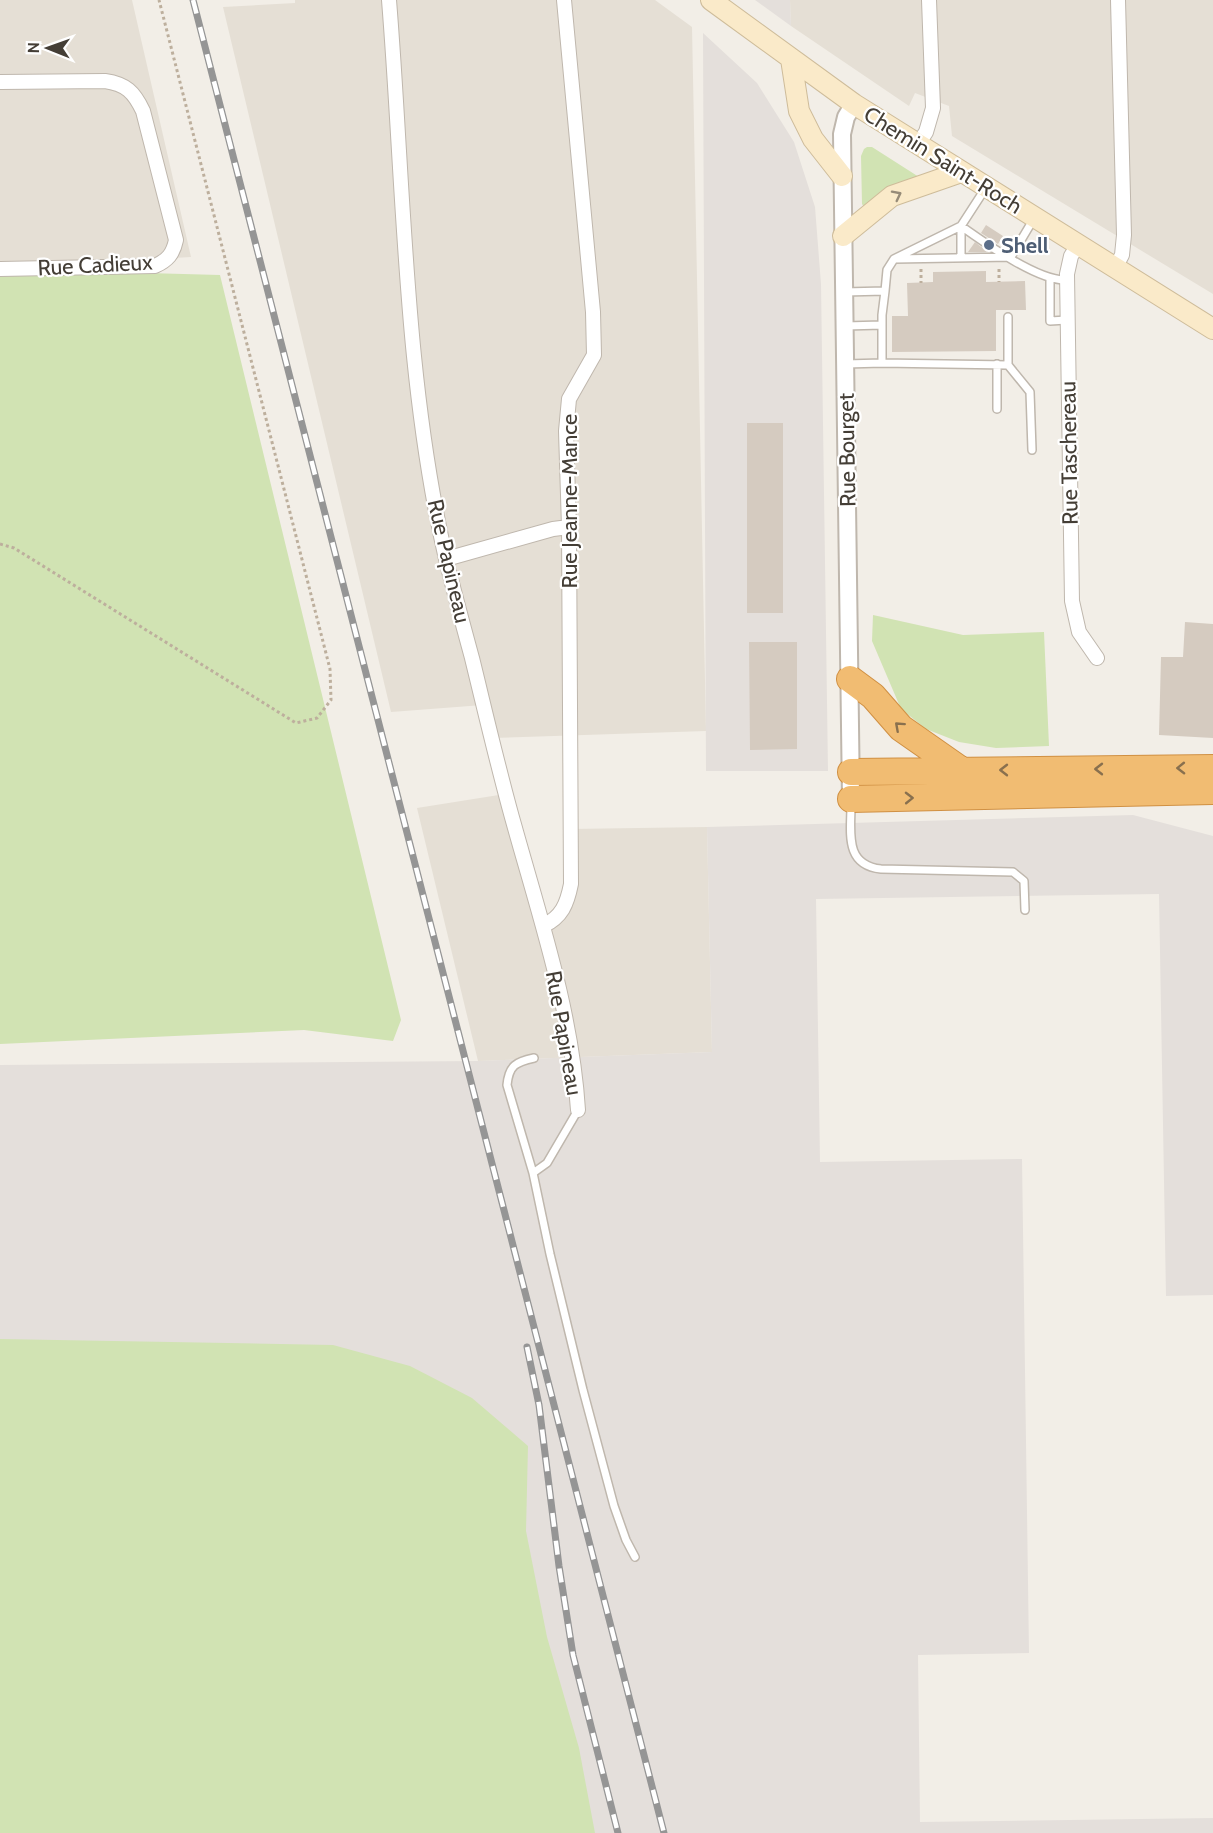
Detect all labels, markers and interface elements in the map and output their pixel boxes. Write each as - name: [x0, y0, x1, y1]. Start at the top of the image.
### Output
- north arrow: [18, 18, 78, 78]
- text: N: [24, 42, 43, 54]
- street label: Chemin Saint-Roch: [859, 100, 1027, 220]
- one-way arrow: [890, 191, 901, 202]
- place label: Shell: [1001, 232, 1049, 259]
- marker: Shell: [982, 238, 996, 252]
- street label: Rue Cadieux: [37, 248, 154, 281]
- street label: Rue Taschereau: [1054, 381, 1084, 525]
- street label: Rue Bourget: [832, 392, 861, 507]
- street label: Rue Jeanne-Mance: [556, 414, 583, 588]
- street label: Rue Papineau: [422, 497, 476, 625]
- one-way arrow: [895, 722, 905, 733]
- one-way arrow: [1177, 762, 1186, 774]
- one-way arrow: [1094, 763, 1103, 775]
- one-way arrow: [1000, 764, 1009, 776]
- one-way arrow: [905, 792, 914, 804]
- street label: Rue Papineau: [540, 969, 588, 1097]

